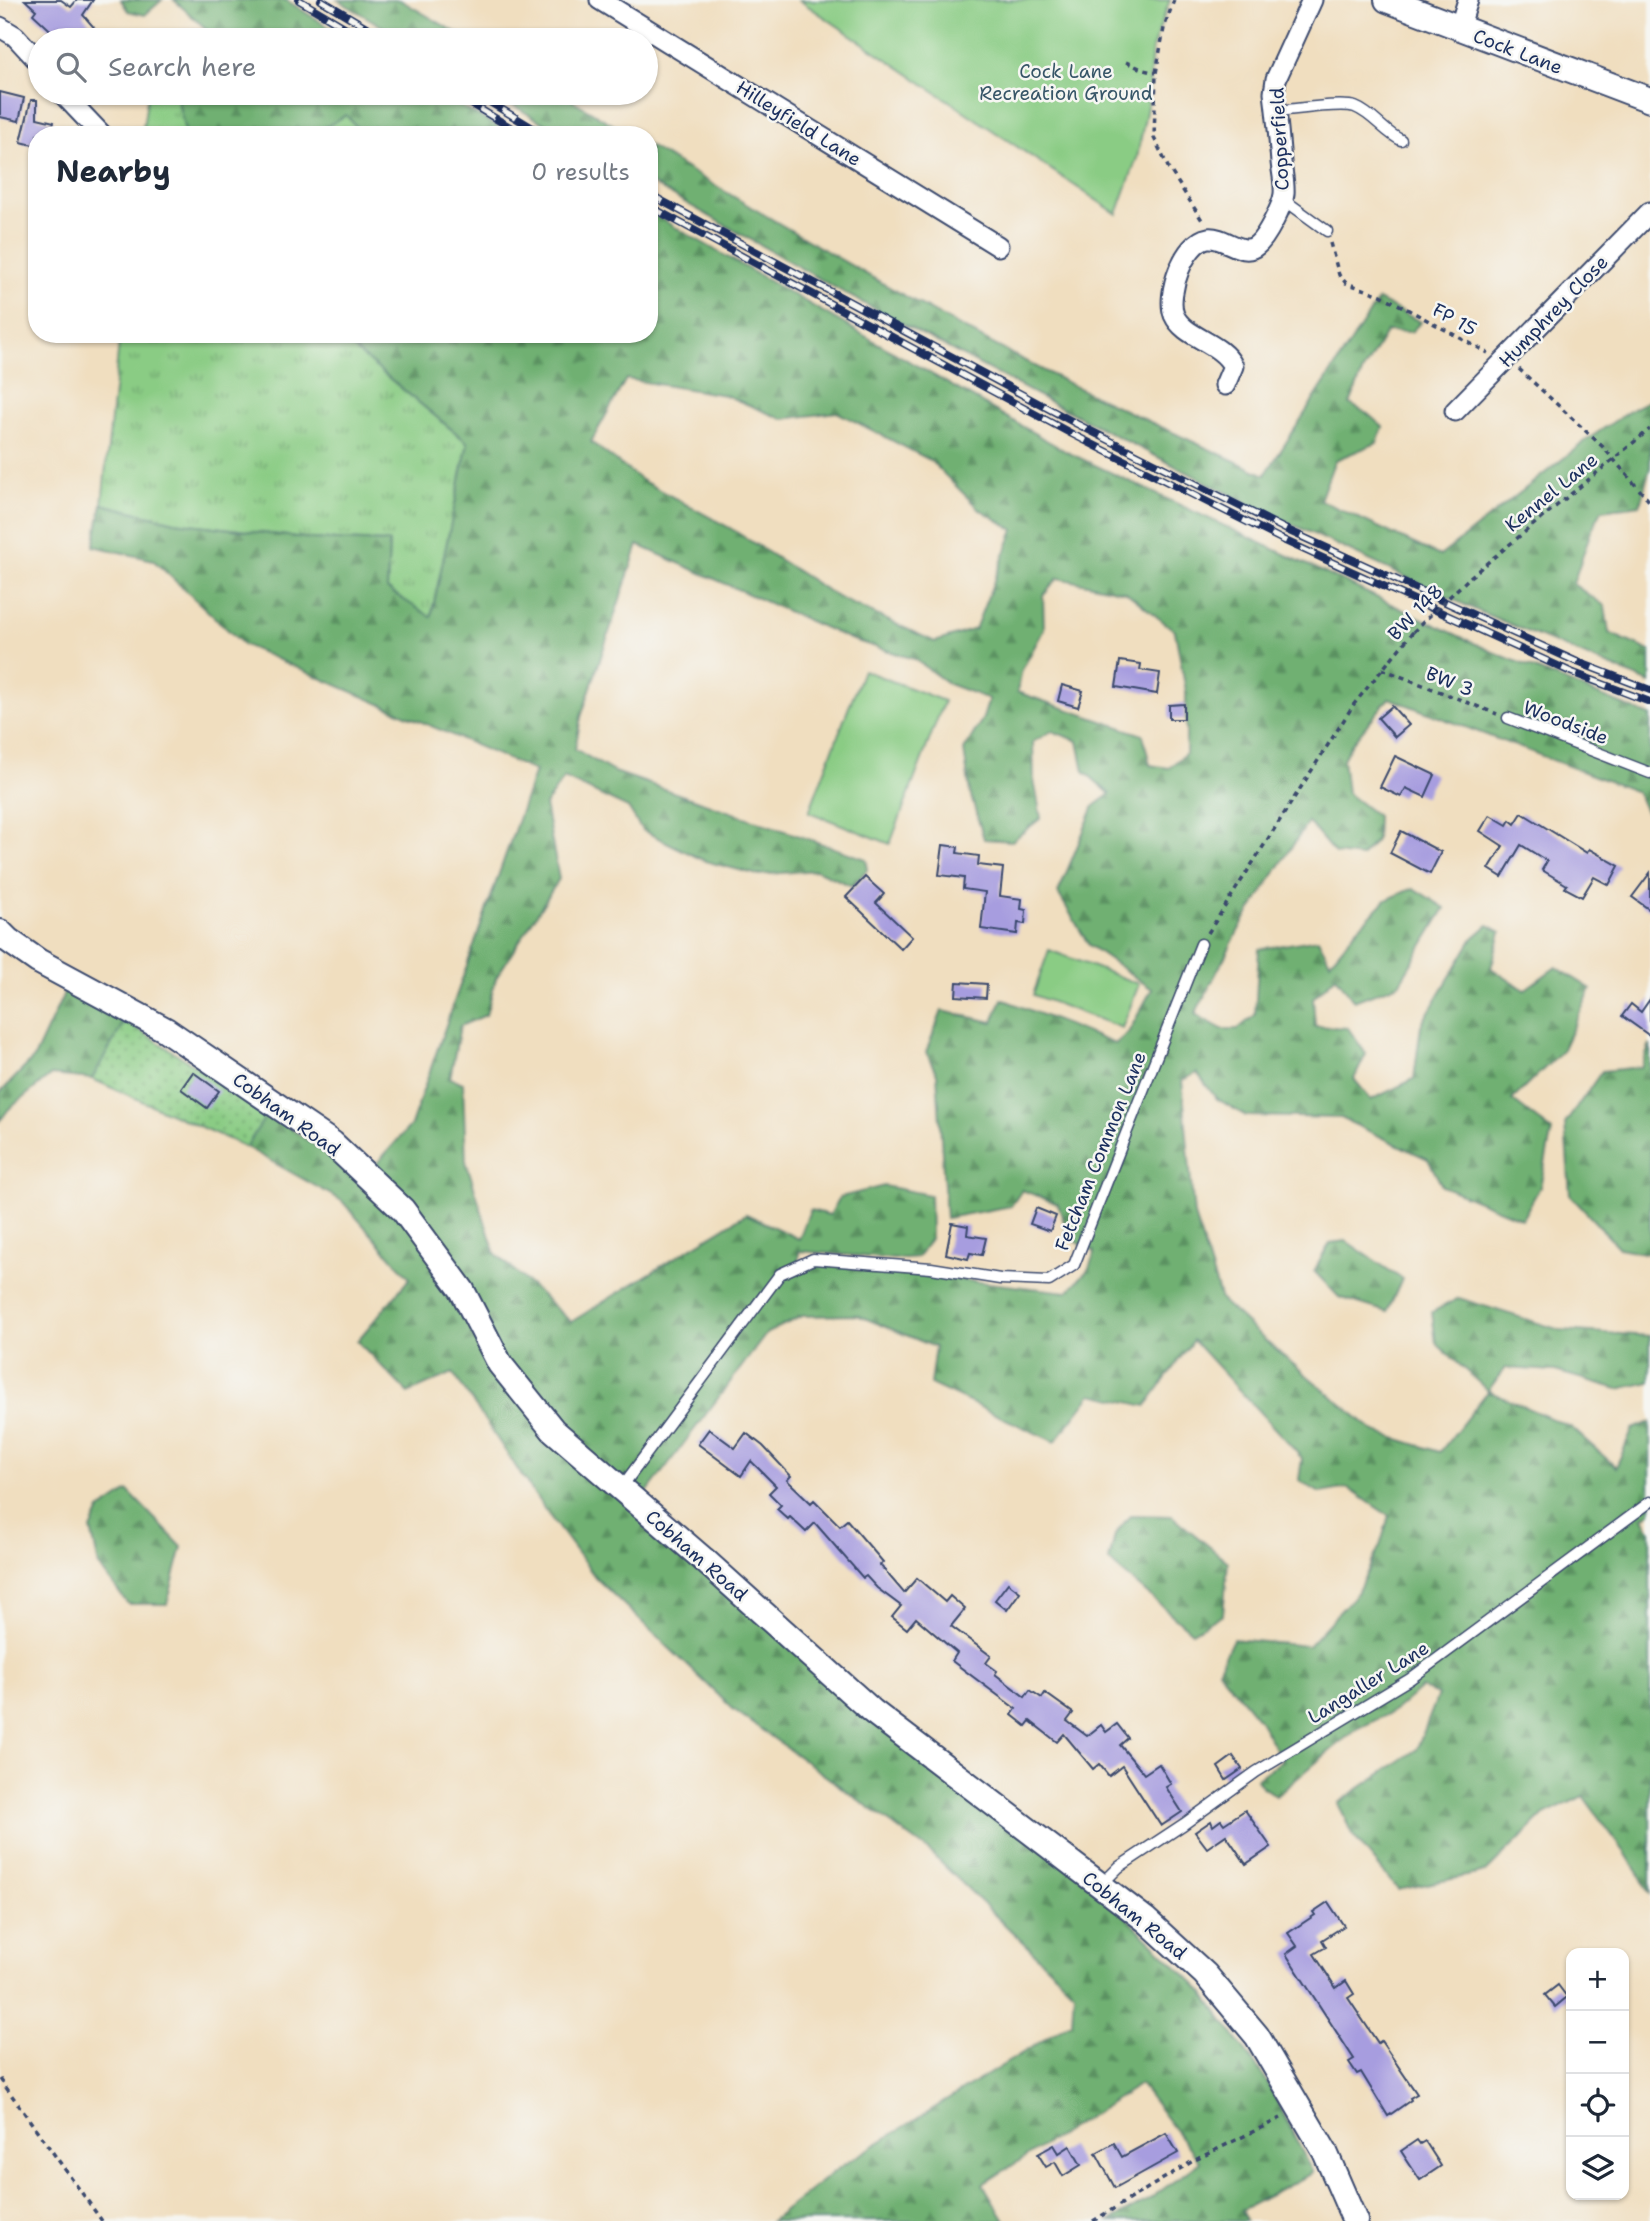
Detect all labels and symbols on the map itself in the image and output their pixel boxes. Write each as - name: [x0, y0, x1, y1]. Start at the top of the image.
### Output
- street label: Cock Lane: [1470, 23, 1566, 80]
- park label: Cock Lane Recreation Ground: [979, 59, 1153, 106]
- street label: Hilleyfield Lane: [732, 75, 866, 172]
- street label: Copperfield: [1264, 87, 1295, 191]
- street label: Humphrey Close: [1493, 250, 1613, 373]
- street label: FP 15: [1428, 297, 1481, 342]
- street label: Kennel Lane: [1500, 447, 1603, 538]
- street label: BW 148: [1382, 579, 1448, 646]
- street label: BW 3: [1422, 661, 1477, 702]
- street label: Woodside: [1520, 695, 1612, 750]
- street label: Fetcham Common Lane: [1049, 1048, 1152, 1254]
- street label: Cobham Road: [228, 1067, 346, 1162]
- street label: Cobham Road: [640, 1504, 753, 1607]
- street label: Langaller Lane: [1303, 1635, 1434, 1730]
- street label: Cobham Road: [1077, 1865, 1192, 1965]

